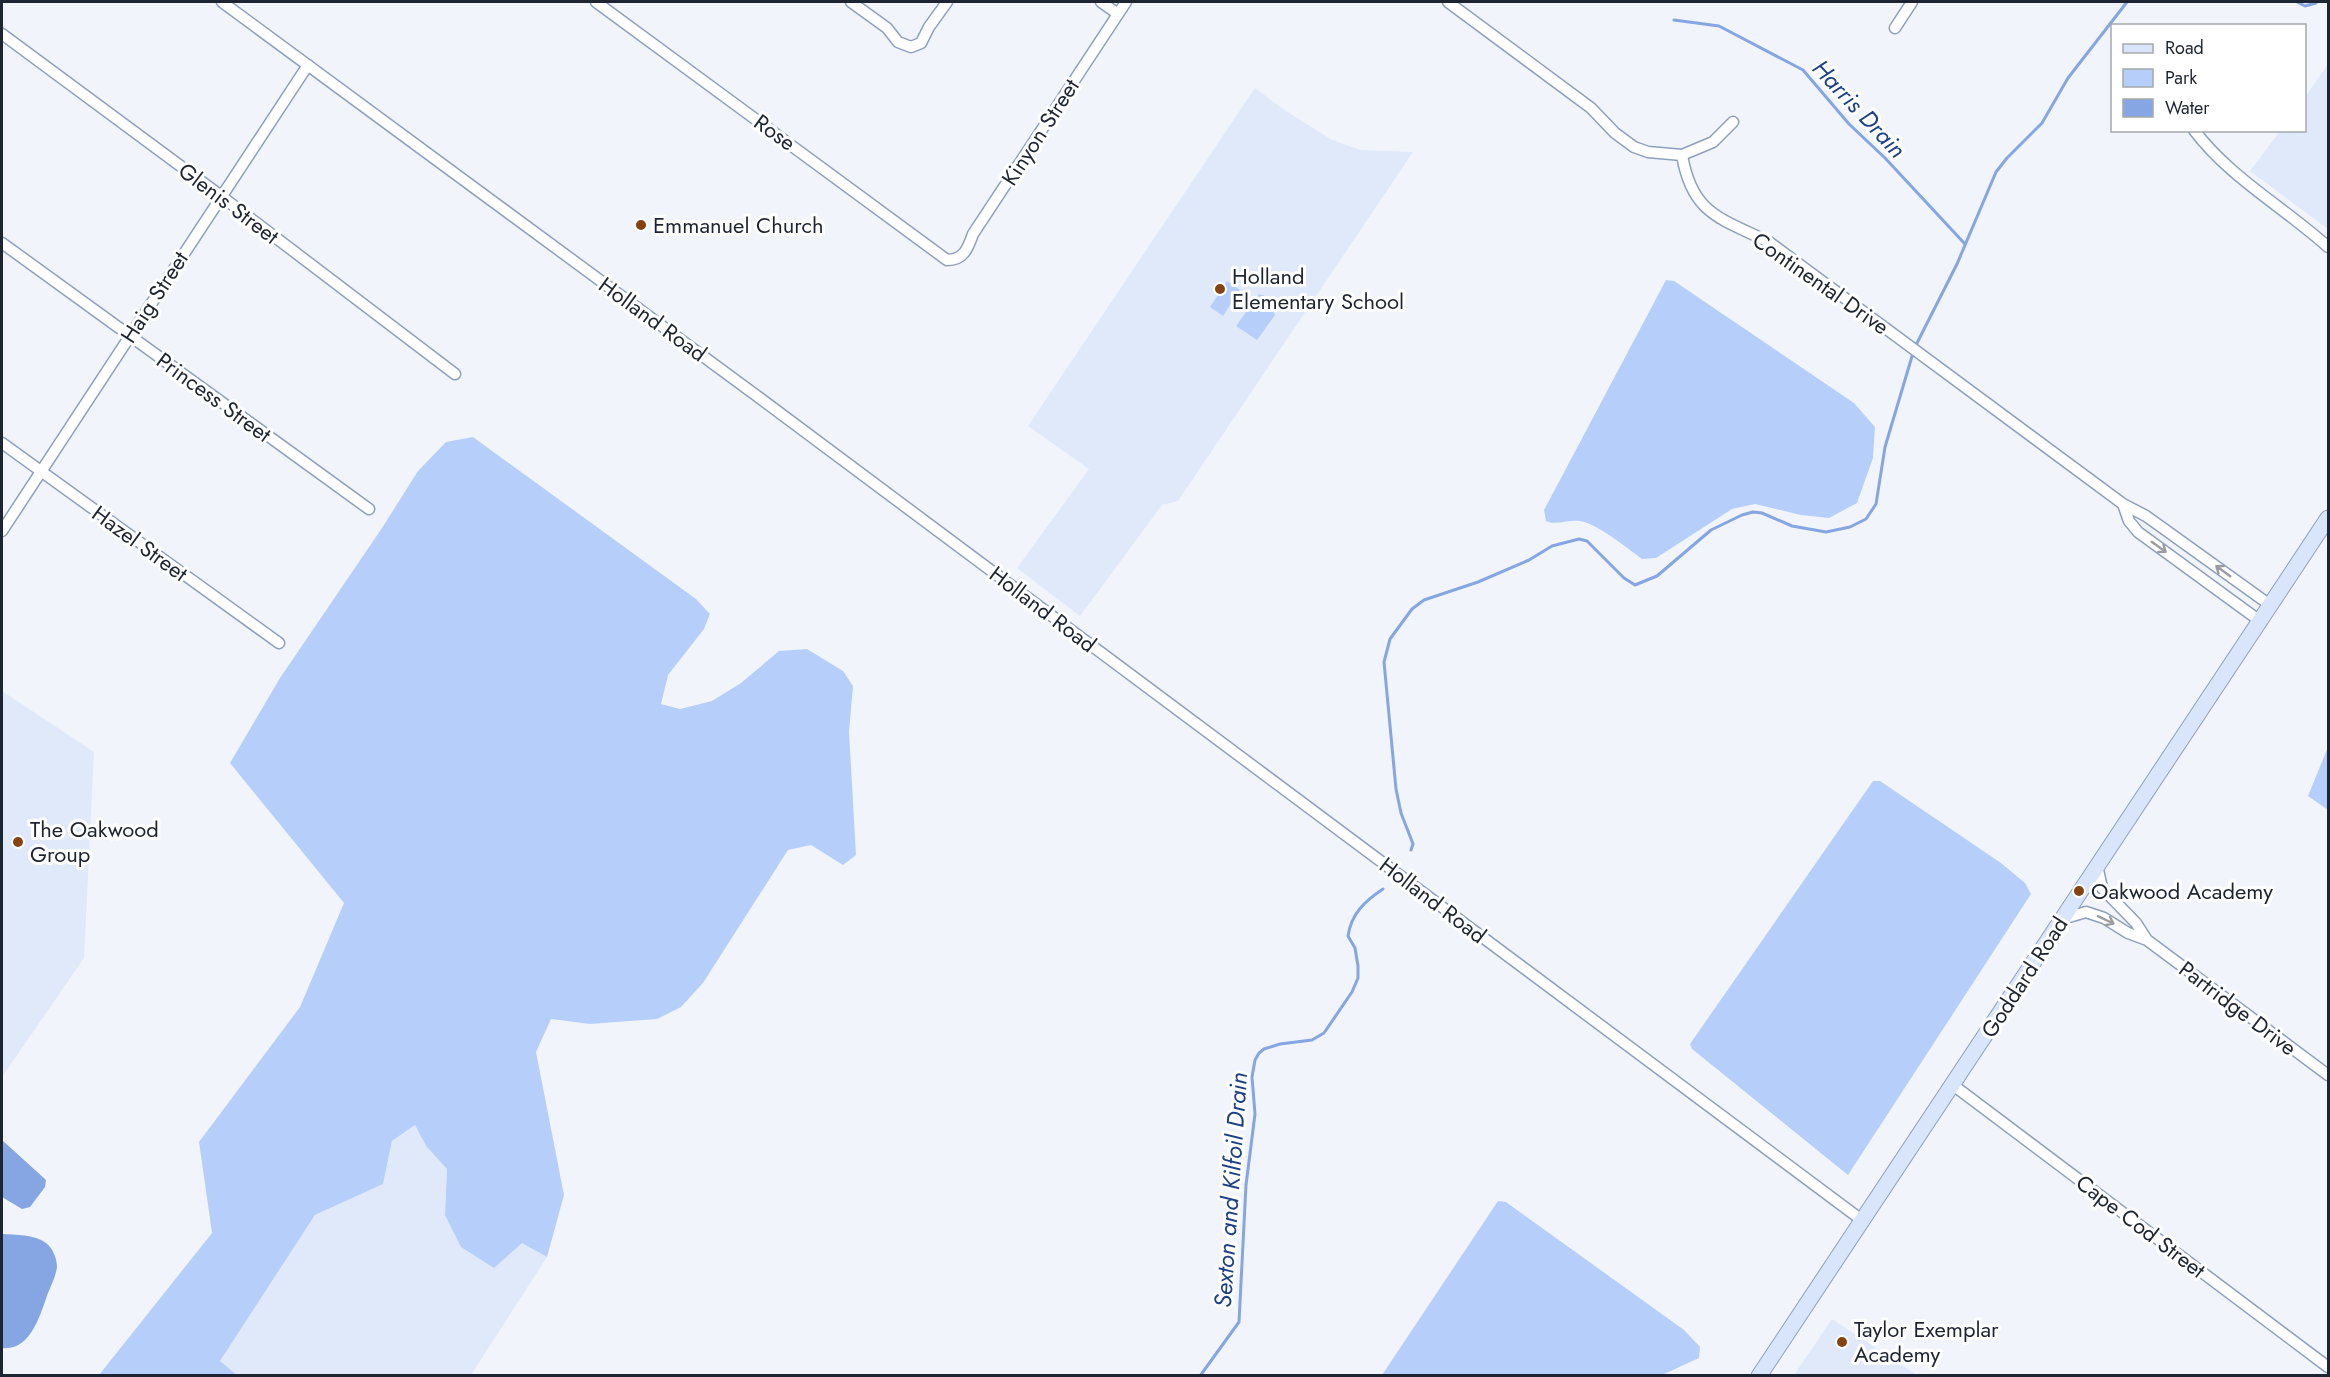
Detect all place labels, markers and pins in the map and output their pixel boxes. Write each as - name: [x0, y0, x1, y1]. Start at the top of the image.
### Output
- place label: Emmanuel Church: [653, 209, 824, 241]
- marker: Emmanuel Church: [634, 218, 648, 232]
- place label: Holland Elementary School: [1232, 260, 1404, 317]
- marker: Holland Elementary School: [1213, 282, 1227, 296]
- place label: The Oakwood Group: [30, 813, 159, 870]
- marker: The Oakwood Group: [11, 835, 25, 849]
- place label: Oakwood Academy: [2091, 875, 2273, 907]
- marker: Oakwood Academy: [2072, 884, 2086, 898]
- place label: Taylor Exemplar Academy: [1854, 1313, 1999, 1370]
- marker: Taylor Exemplar Academy: [1835, 1335, 1849, 1349]

